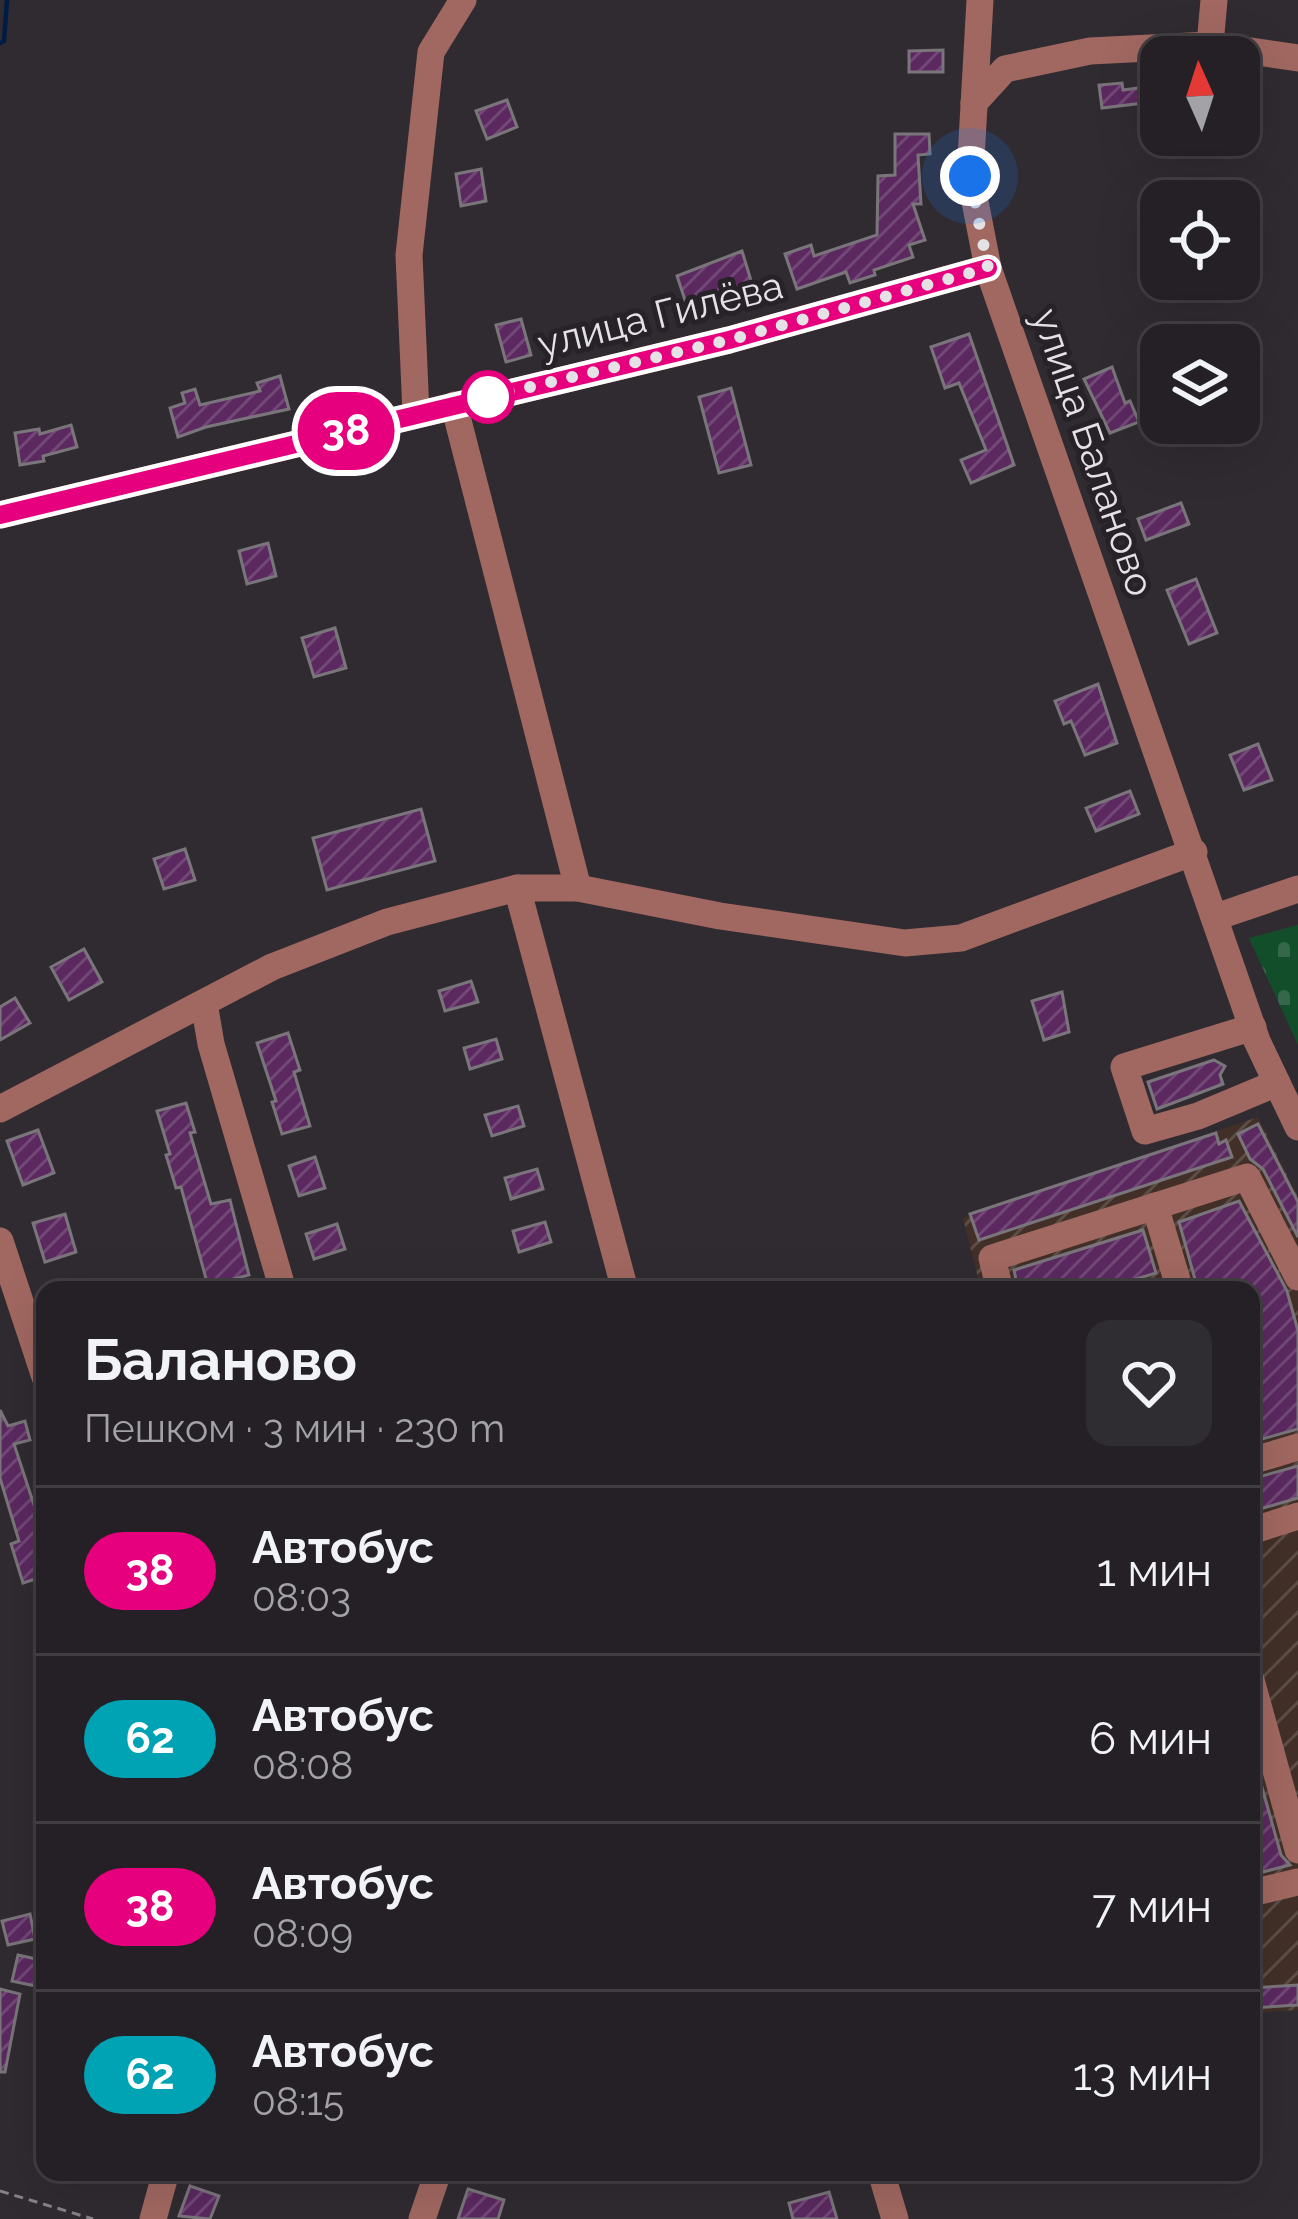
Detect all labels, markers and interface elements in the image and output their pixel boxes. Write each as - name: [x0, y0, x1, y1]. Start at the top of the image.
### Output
- north arrow: [1140, 36, 1260, 156]
- map controls: [1140, 36, 1260, 444]
- your location: [940, 146, 1000, 206]
- button: locate: [1140, 180, 1260, 300]
- street label: улица Гилёва: [533, 261, 787, 367]
- street label: улица Баланово: [1023, 302, 1165, 602]
- button: layers: [1140, 324, 1260, 444]
- unlabelled marker: [463, 372, 513, 422]
- line badge: 38: [292, 392, 400, 470]
- text: 38: [322, 406, 370, 455]
- button: heart: [1086, 1320, 1212, 1446]
- text: Баланово: [84, 1326, 357, 1393]
- text: Пешком · 3 мин · 230 m: [84, 1405, 505, 1451]
- text: Автобус: [252, 1521, 434, 1574]
- text: 1 мин: [1097, 1544, 1212, 1597]
- text: 38: [126, 1546, 174, 1595]
- text: 08:03: [252, 1574, 351, 1620]
- text: Автобус: [252, 1689, 434, 1742]
- text: 6 мин: [1089, 1712, 1212, 1765]
- text: 62: [125, 1714, 175, 1763]
- text: 08:08: [252, 1742, 353, 1788]
- text: Автобус: [252, 1857, 434, 1910]
- text: 7 мин: [1092, 1880, 1212, 1933]
- text: 38: [126, 1882, 174, 1931]
- text: 08:09: [252, 1910, 353, 1956]
- text: Автобус: [252, 2025, 434, 2078]
- text: 13 мин: [1073, 2048, 1212, 2101]
- text: 62: [125, 2050, 175, 2099]
- text: 08:15: [252, 2078, 344, 2124]

